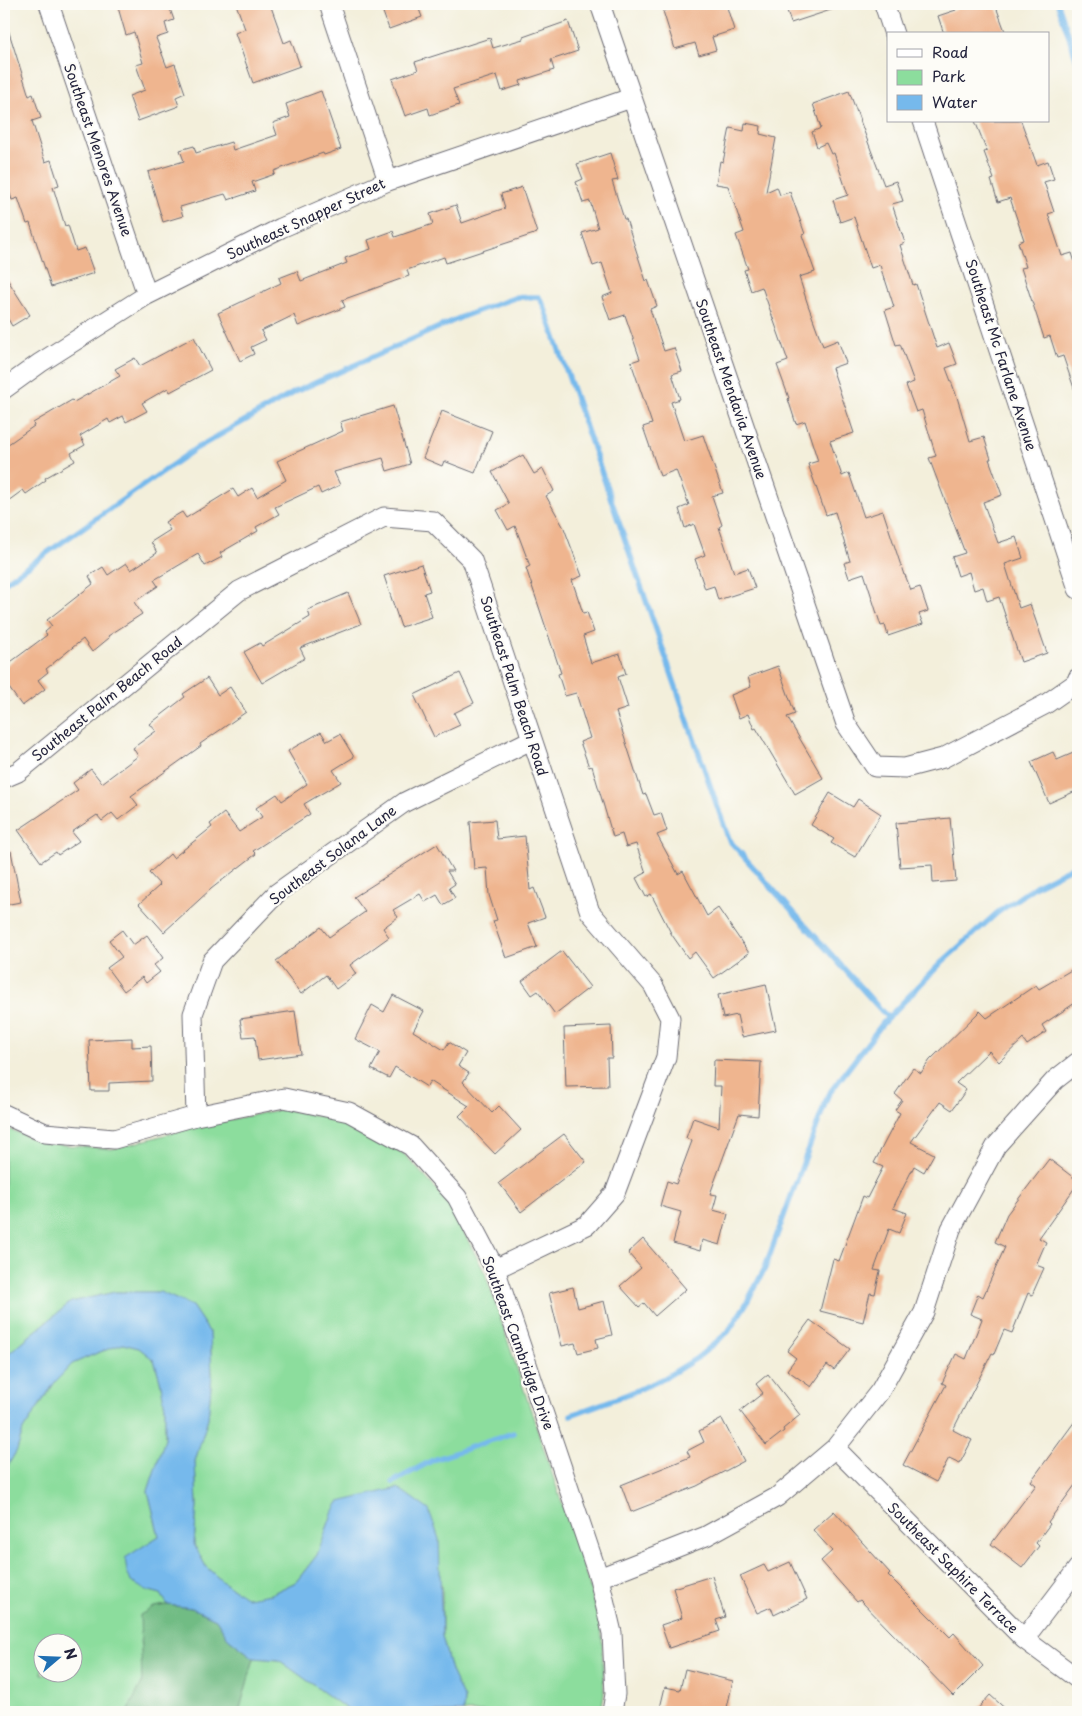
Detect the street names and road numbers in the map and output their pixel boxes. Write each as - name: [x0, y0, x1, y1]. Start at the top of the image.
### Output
- street label: Southeast Menores Avenue: [59, 61, 138, 239]
- street label: Southeast Snapper Street: [223, 172, 389, 265]
- street label: Southeast Mc Farlane Avenue: [961, 256, 1043, 454]
- street label: Southeast Mendavia Avenue: [691, 296, 772, 482]
- street label: Southeast Palm Beach Road: [475, 593, 554, 779]
- street label: Southeast Palm Beach Road: [27, 631, 186, 766]
- street label: Southeast Solana Lane: [265, 800, 401, 909]
- street label: Southeast Cambridge Drive: [477, 1253, 560, 1433]
- street label: Southeast Saphire Terrace: [883, 1497, 1024, 1638]

